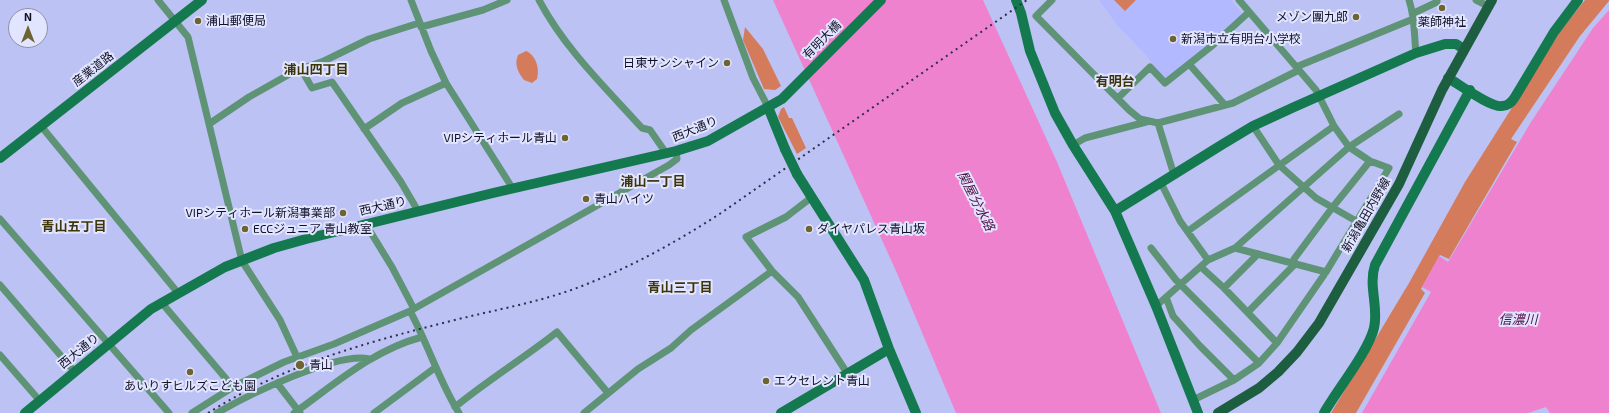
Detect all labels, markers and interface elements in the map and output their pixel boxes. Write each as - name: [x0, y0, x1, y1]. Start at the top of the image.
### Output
- marker: 薬師神社: [1437, 3, 1447, 13]
- north arrow: [8, 8, 48, 48]
- text: N: [24, 10, 32, 23]
- place label: メゾン團九郎: [1276, 10, 1348, 24]
- marker: メゾン團九郎: [1351, 12, 1361, 22]
- place label: 浦山郵便局: [206, 14, 266, 28]
- place label: 薬師神社: [1418, 15, 1466, 29]
- marker: 浦山郵便局: [193, 16, 203, 26]
- street label: 有明大橋: [800, 18, 844, 62]
- place label: 新潟市立有明台小学校: [1181, 32, 1301, 46]
- marker: 新潟市立有明台小学校: [1168, 34, 1178, 44]
- street label: 産業道路: [70, 49, 116, 89]
- place label: 日東サンシャイン: [623, 56, 719, 70]
- marker: 日東サンシャイン: [722, 58, 732, 68]
- district label: 浦山四丁目: [284, 62, 348, 78]
- district label: 有明台: [1096, 74, 1134, 90]
- street label: 西大通り: [670, 113, 720, 145]
- place label: VIPシティホール青山: [443, 131, 557, 145]
- marker: VIPシティホール青山: [560, 133, 570, 143]
- water label: 関屋分水路: [954, 169, 998, 233]
- district label: 浦山一丁目: [621, 174, 685, 190]
- street label: 新潟亀田内野線: [1339, 175, 1393, 255]
- place label: 青山ハイツ: [594, 192, 654, 206]
- street label: 西大通り: [358, 194, 408, 218]
- marker: 青山ハイツ: [581, 194, 591, 204]
- place label: VIPシティホール新潟事業部: [185, 206, 335, 220]
- marker: VIPシティホール新潟事業部: [338, 208, 348, 218]
- district label: 青山五丁目: [42, 219, 106, 235]
- place label: ECCジュニア 青山教室: [253, 222, 372, 236]
- place label: ダイヤパレス青山坂: [817, 222, 925, 236]
- marker: ECCジュニア 青山教室: [240, 224, 250, 234]
- marker: ダイヤパレス青山坂: [804, 224, 814, 234]
- district label: 青山三丁目: [648, 280, 712, 296]
- water label: 信濃川: [1499, 312, 1537, 328]
- street label: 西大通り: [56, 330, 102, 372]
- place label: 青山: [309, 358, 333, 372]
- marker: 青山: [294, 359, 306, 371]
- marker: あいりすヒルズこども園: [185, 367, 195, 377]
- place label: エクセレント青山: [774, 374, 870, 388]
- marker: エクセレント青山: [761, 376, 771, 386]
- place label: あいりすヒルズこども園: [124, 379, 256, 393]

